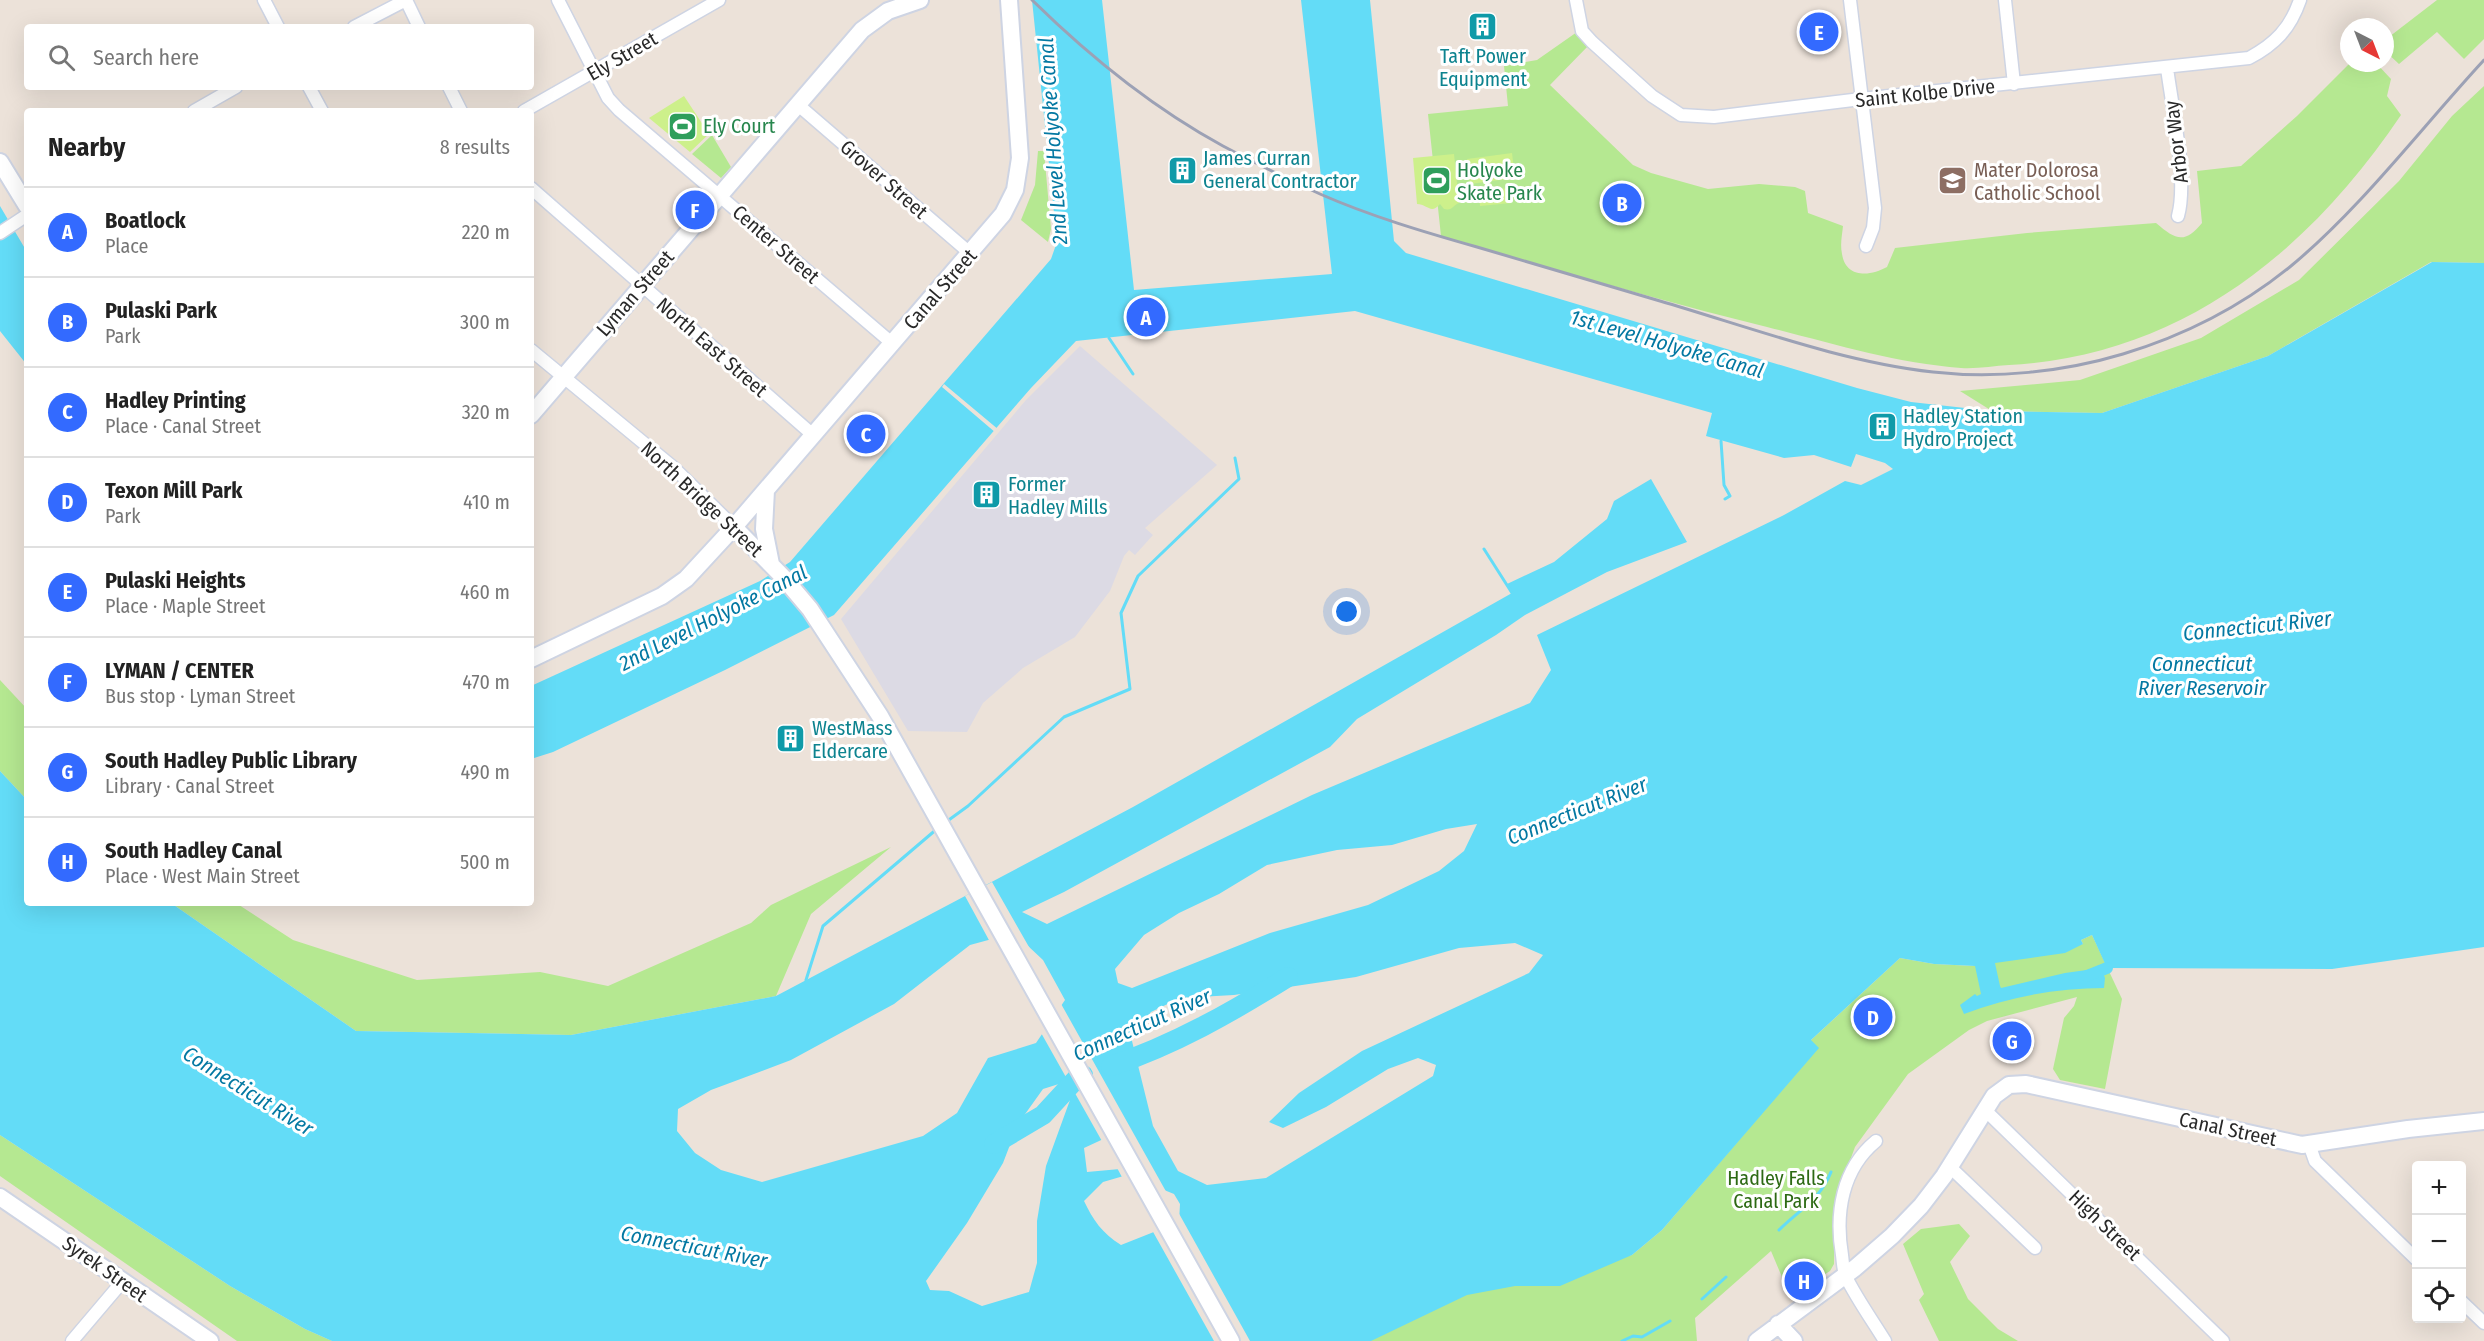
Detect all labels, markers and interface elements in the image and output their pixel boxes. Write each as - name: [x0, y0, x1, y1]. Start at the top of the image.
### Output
- pin: E: [1800, 9, 1838, 54]
- building icon: Taft Power Equipment: [1467, 10, 1499, 42]
- north arrow: [2340, 18, 2394, 72]
- search box: [24, 24, 534, 90]
- street label: Ely Street: [583, 26, 662, 86]
- water label: 2nd Level Holyoke Canal: [1033, 37, 1073, 246]
- icon: search: [45, 41, 78, 74]
- text: Search here: [93, 44, 199, 71]
- place label: Taft Power Equipment: [1439, 44, 1528, 91]
- street label: Saint Kolbe Drive: [1854, 74, 1996, 112]
- street label: Arbor Way: [2159, 99, 2193, 185]
- sports icon: Ely Court: [666, 110, 698, 142]
- place label: Ely Court: [703, 114, 776, 138]
- text: Nearby: [48, 132, 125, 163]
- text: 8 results: [440, 135, 510, 159]
- street label: Grover Street: [835, 135, 933, 224]
- place label: James Curran General Contractor: [1203, 146, 1357, 193]
- building icon: James Curran General Contractor: [1166, 154, 1198, 186]
- place label: Holyoke Skate Park: [1457, 158, 1543, 205]
- place label: Mater Dolorosa Catholic School: [1974, 158, 2100, 205]
- sports icon: Holyoke Skate Park: [1420, 165, 1452, 197]
- school or university icon: Mater Dolorosa Catholic School: [1937, 165, 1969, 197]
- pin: B: [1602, 180, 1642, 226]
- pin: F: [676, 188, 714, 232]
- street label: Center Street: [728, 200, 825, 289]
- text: Boatlock: [105, 207, 186, 234]
- text: A: [62, 220, 73, 244]
- text: 220 m: [462, 220, 510, 244]
- text: Place: [105, 234, 148, 258]
- street label: Canal Street: [898, 243, 982, 334]
- street label: Lyman Street: [591, 245, 679, 341]
- street label: North East Street: [652, 292, 773, 402]
- pin: A: [1126, 294, 1166, 340]
- text: Pulaski Park: [105, 297, 217, 324]
- water label: 1st Level Holyoke Canal: [1567, 304, 1767, 384]
- text: B: [62, 310, 73, 334]
- text: 300 m: [460, 310, 510, 334]
- text: Park: [105, 324, 141, 348]
- text: Hadley Printing: [105, 387, 246, 414]
- text: C: [62, 400, 73, 424]
- text: 320 m: [462, 400, 510, 424]
- place label: Hadley Station Hydro Project: [1903, 404, 2023, 451]
- building icon: Hadley Station Hydro Project: [1866, 411, 1898, 443]
- pin: C: [846, 412, 886, 456]
- text: Place · Canal Street: [105, 414, 261, 438]
- street label: North Bridge Street: [636, 436, 768, 562]
- place label: Former Hadley Mills: [1008, 472, 1108, 519]
- text: Texon Mill Park: [105, 477, 243, 504]
- building icon: Former Hadley Mills: [971, 479, 1003, 511]
- text: D: [62, 490, 73, 514]
- text: 410 m: [463, 490, 510, 514]
- text: Park: [105, 504, 141, 528]
- water label: 2nd Level Holyoke Canal: [614, 559, 811, 677]
- text: Pulaski Heights: [105, 567, 246, 594]
- text: E: [63, 580, 72, 604]
- text: 460 m: [460, 580, 510, 604]
- text: Place · Maple Street: [105, 594, 266, 618]
- your location: [1332, 597, 1361, 626]
- water label: Connecticut River: [2182, 605, 2333, 647]
- water label: Connecticut River Reservoir: [2138, 651, 2267, 701]
- text: LYMAN / CENTER: [105, 657, 254, 684]
- text: F: [63, 670, 72, 694]
- text: 470 m: [462, 670, 510, 694]
- text: Bus stop · Lyman Street: [105, 684, 295, 708]
- place label: WestMass Eldercare: [812, 716, 893, 763]
- building icon: WestMass Eldercare: [775, 723, 807, 755]
- text: South Hadley Public Library: [105, 747, 357, 774]
- text: G: [62, 760, 73, 784]
- text: 490 m: [460, 760, 510, 784]
- water label: Connecticut River: [1503, 771, 1651, 851]
- text: Library · Canal Street: [105, 774, 274, 798]
- text: South Hadley Canal: [105, 837, 282, 864]
- text: H: [61, 850, 74, 874]
- text: 500 m: [460, 850, 510, 874]
- text: Place · West Main Street: [105, 864, 300, 888]
- water label: Connecticut River: [1069, 983, 1216, 1067]
- pin: D: [1854, 994, 1892, 1040]
- pin: G: [1992, 1018, 2032, 1064]
- water label: Connecticut River: [178, 1041, 319, 1142]
- street label: Canal Street: [2177, 1107, 2279, 1151]
- map controls: [2412, 1161, 2466, 1323]
- button: +: [2412, 1161, 2466, 1215]
- park label: Hadley Falls Canal Park: [1727, 1166, 1825, 1213]
- street label: High Street: [2064, 1185, 2146, 1266]
- button: −: [2412, 1215, 2466, 1269]
- water label: Connecticut River: [619, 1220, 770, 1274]
- street label: Syrek Street: [58, 1231, 152, 1307]
- pin: H: [1784, 1258, 1824, 1304]
- button: locate: [2412, 1269, 2466, 1323]

